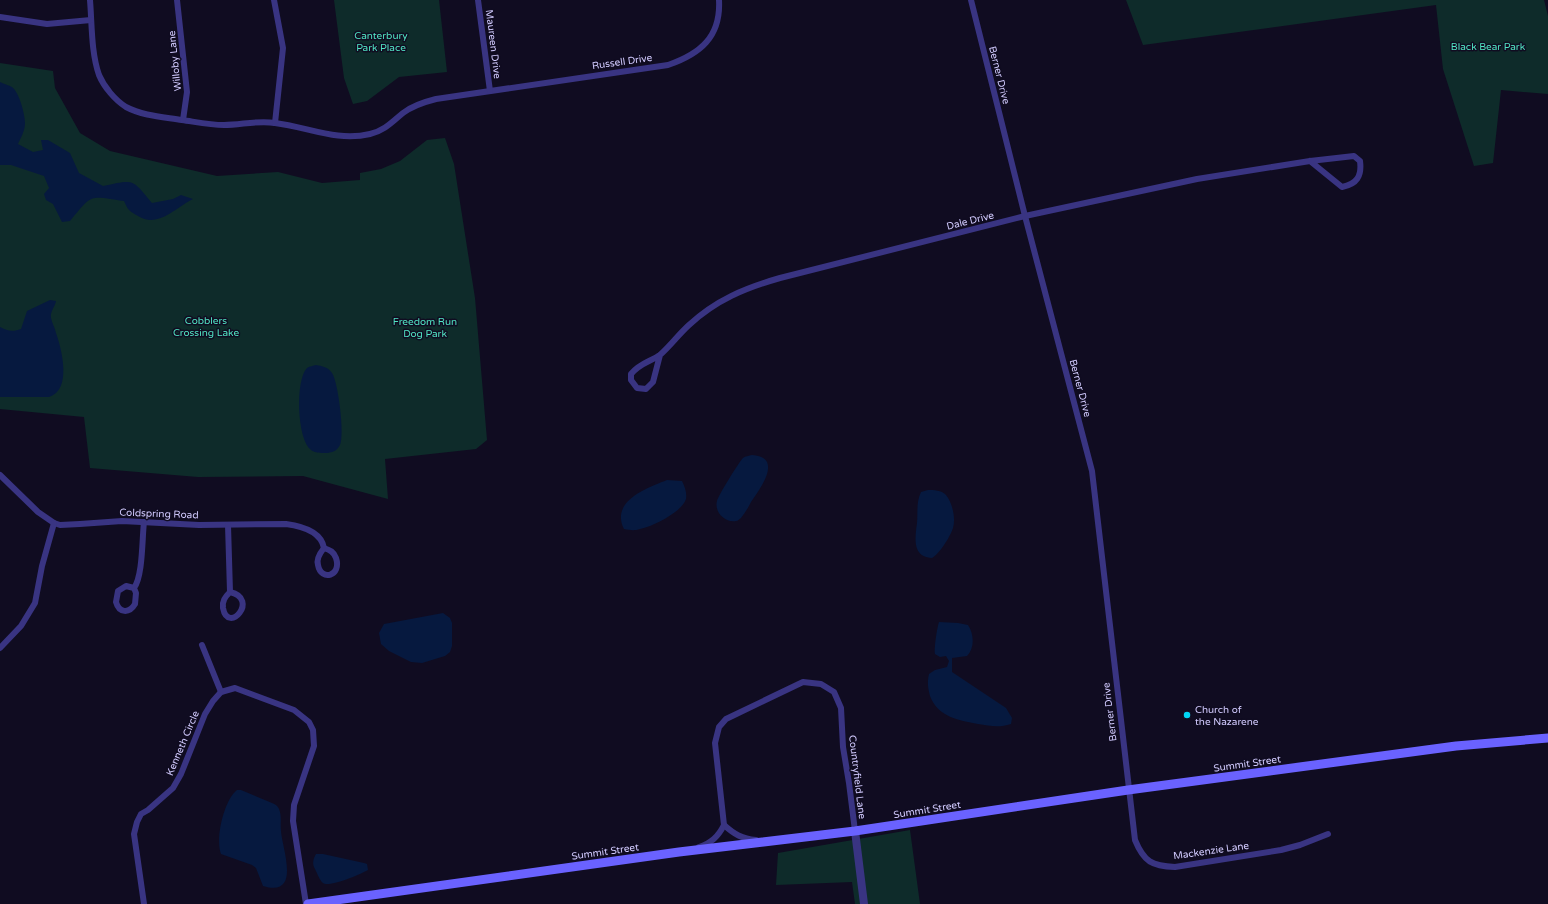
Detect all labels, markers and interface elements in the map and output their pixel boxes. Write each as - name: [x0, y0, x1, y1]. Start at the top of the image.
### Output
- street label: Maureen Drive: [483, 9, 503, 80]
- street label: Willoby Lane: [166, 30, 184, 92]
- park label: Canterbury Park Place: [354, 30, 408, 54]
- park label: Black Bear Park: [1451, 41, 1526, 53]
- street label: Berner Drive: [986, 45, 1012, 106]
- street label: Russell Drive: [591, 52, 653, 72]
- street label: Dale Drive: [945, 209, 996, 233]
- park label: Cobblers Crossing Lake: [173, 315, 239, 339]
- park label: Freedom Run Dog Park: [393, 316, 457, 340]
- street label: Berner Drive: [1067, 358, 1094, 419]
- street label: Coldspring Road: [119, 507, 199, 521]
- street label: Berner Drive: [1100, 681, 1120, 742]
- place label: Church of the Nazarene: [1195, 704, 1259, 728]
- street label: Kenneth Circle: [164, 709, 202, 778]
- marker: Church of the Nazarene: [1182, 710, 1192, 720]
- street label: Countryfield Lane: [846, 734, 868, 820]
- street label: Summit Street: [1213, 753, 1282, 775]
- street label: Summit Street: [893, 799, 962, 821]
- street label: Mackenzie Lane: [1172, 840, 1250, 862]
- street label: Summit Street: [571, 841, 640, 863]

